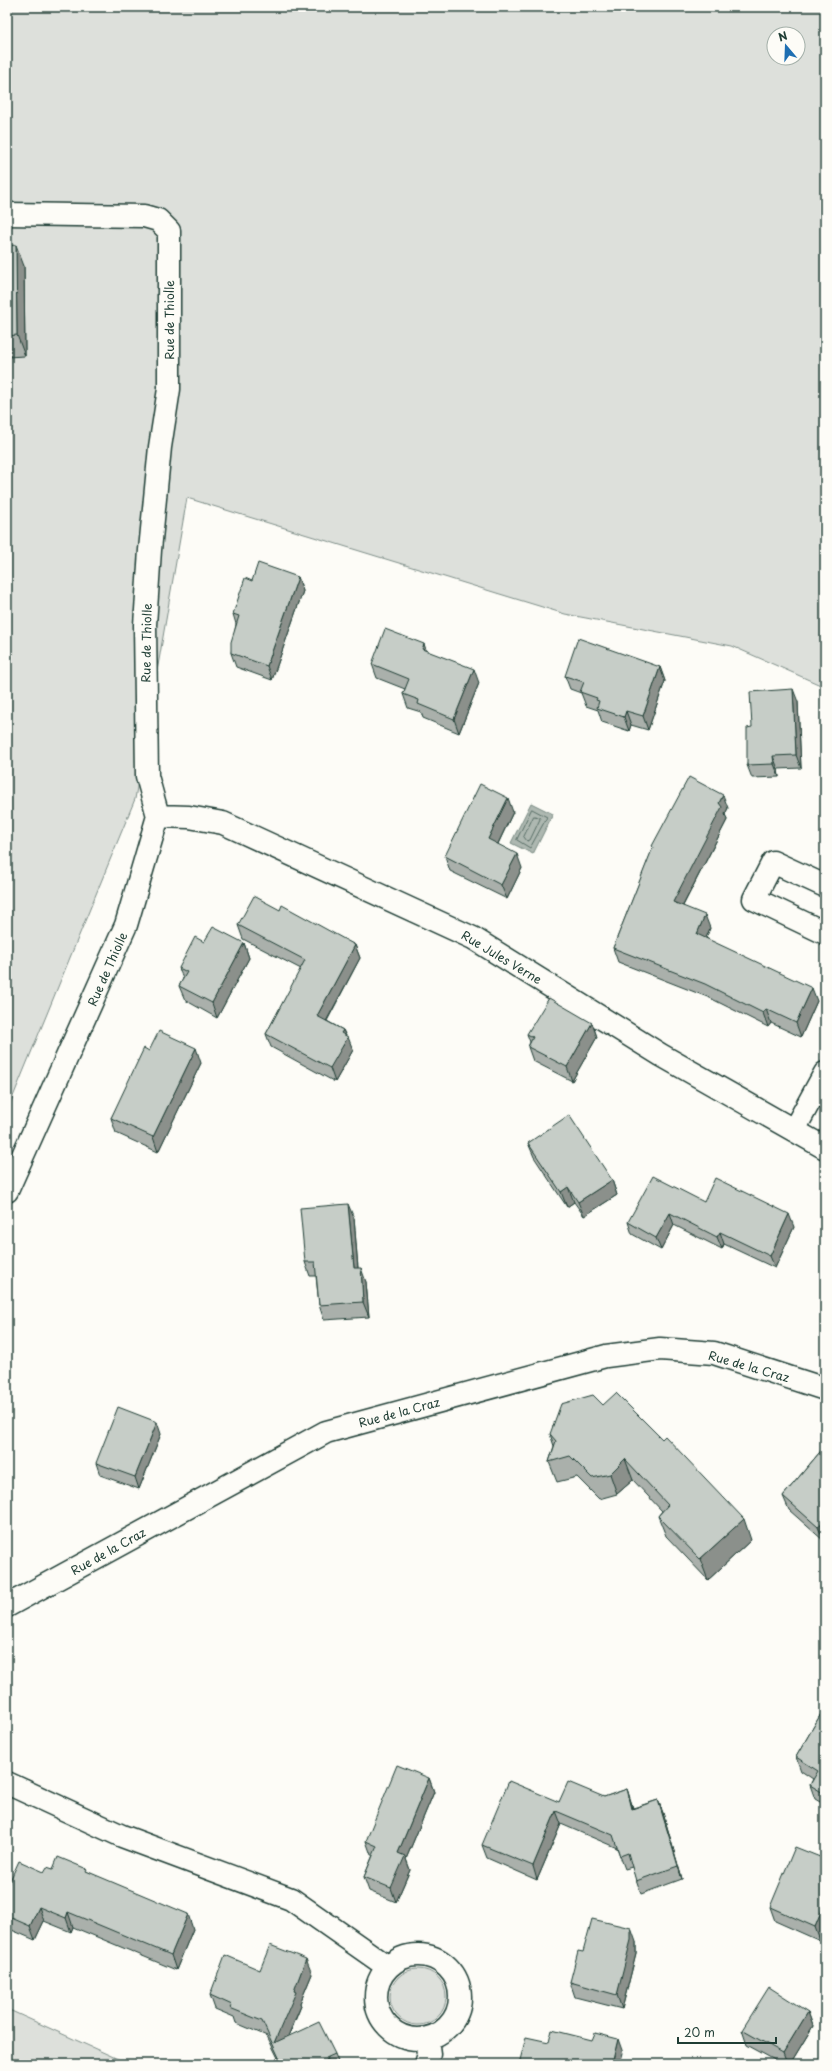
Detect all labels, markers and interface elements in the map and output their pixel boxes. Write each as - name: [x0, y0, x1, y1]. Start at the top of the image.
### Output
- north arrow: [766, 26, 806, 66]
- text: N: [776, 27, 790, 46]
- street label: Rue de Thiolle: [160, 280, 178, 360]
- street label: Rue de Thiolle: [136, 603, 156, 683]
- street label: Rue Jules Verne: [458, 926, 546, 988]
- street label: Rue de Thiolle: [83, 929, 132, 1009]
- street label: Rue de la Craz: [706, 1346, 792, 1386]
- street label: Rue de la Craz: [356, 1392, 442, 1431]
- street label: Rue de la Craz: [67, 1523, 149, 1579]
- scale bar: [678, 2019, 776, 2045]
- text: 20 m: [684, 2023, 715, 2041]

